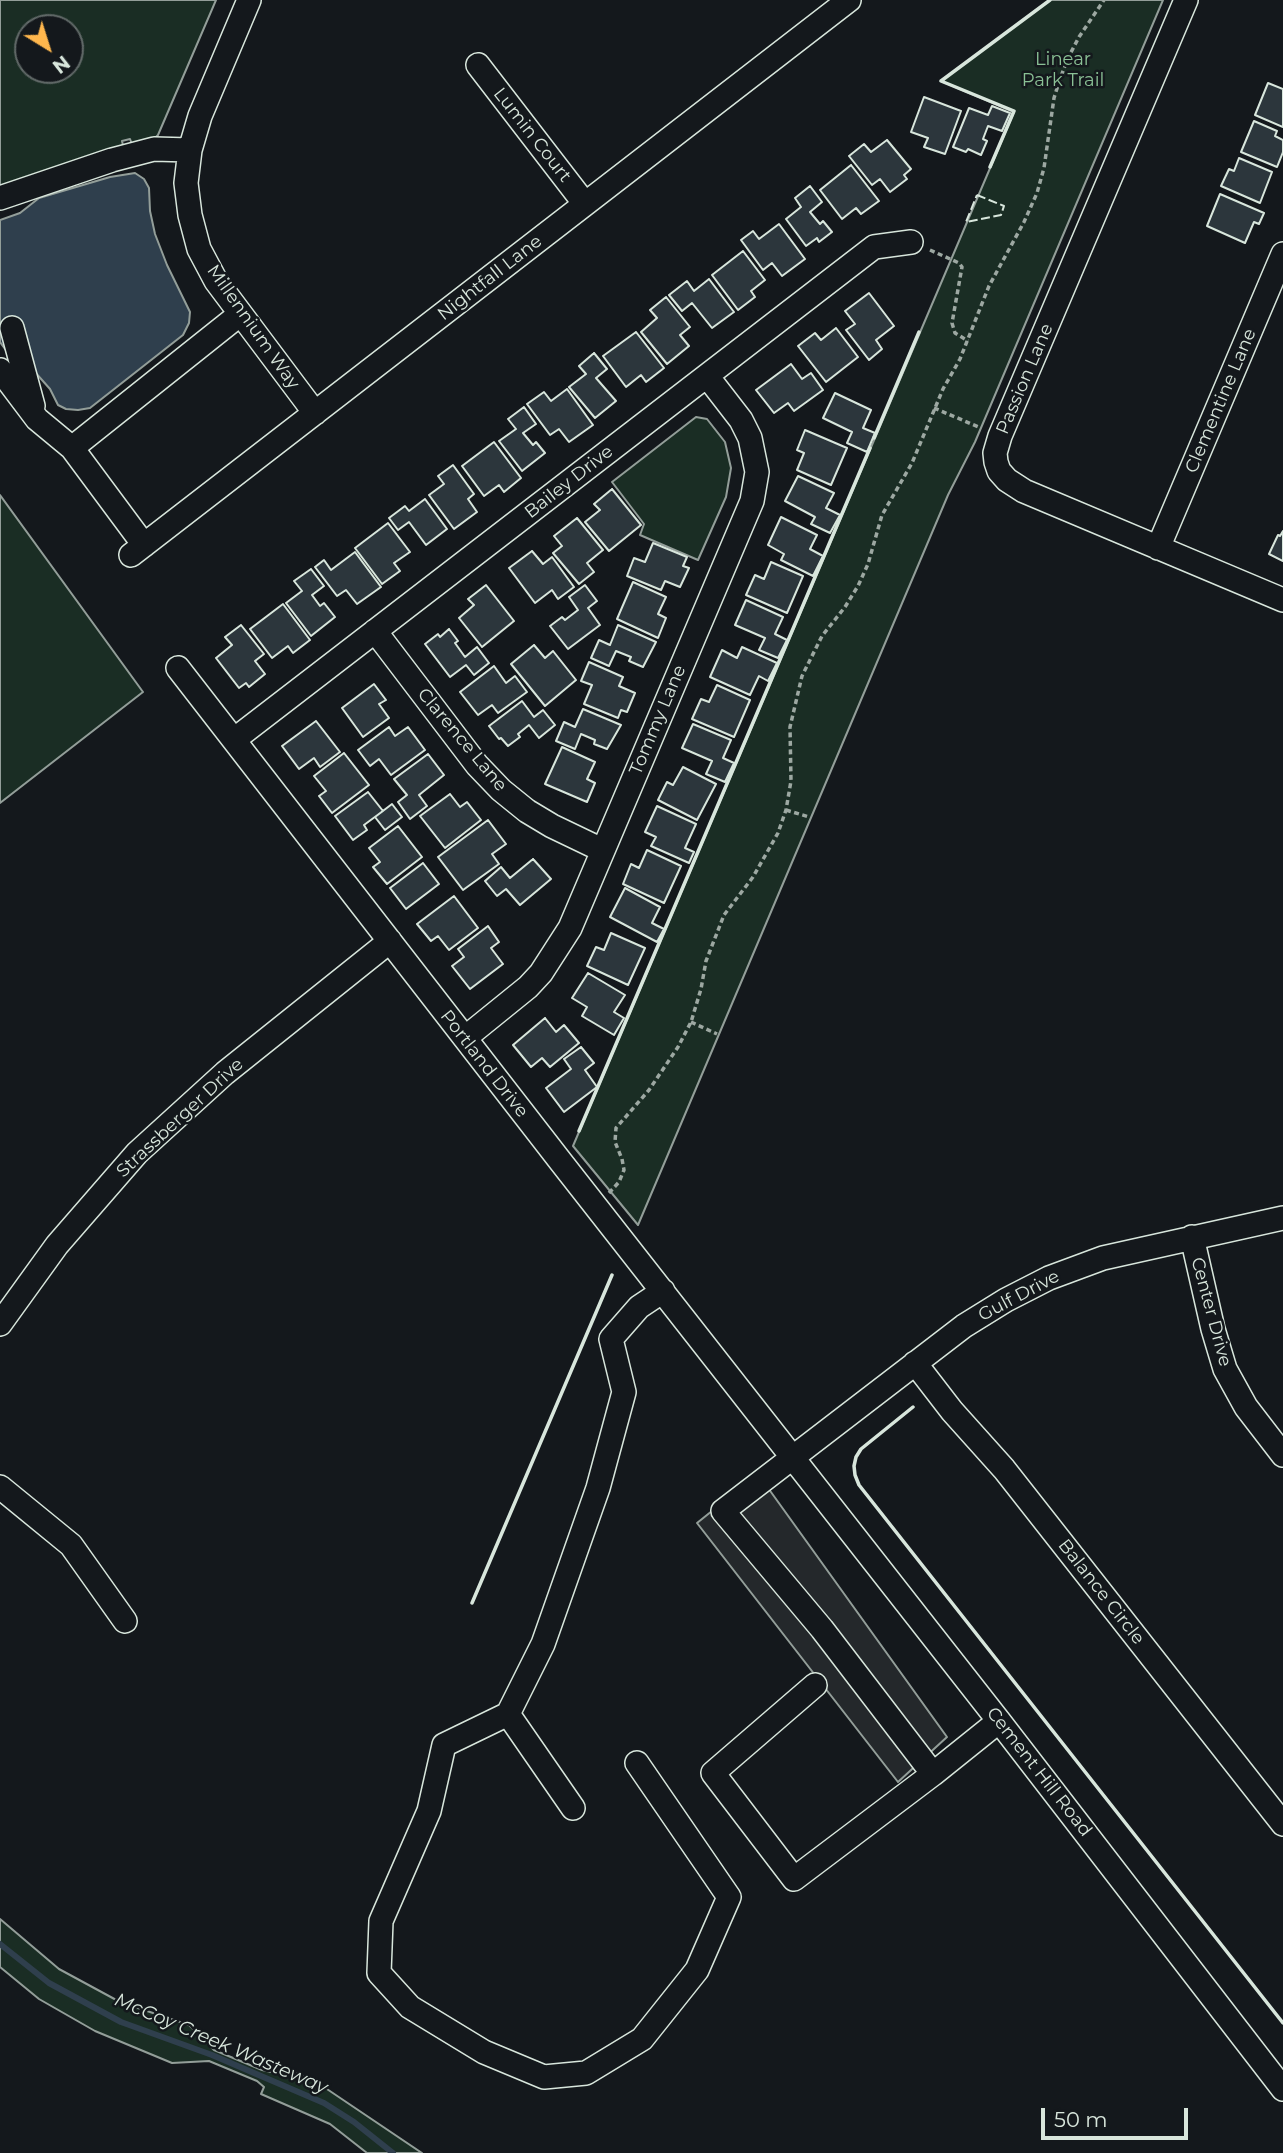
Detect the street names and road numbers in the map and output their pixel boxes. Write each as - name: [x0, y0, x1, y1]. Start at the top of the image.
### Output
- street label: Lumin Court: [488, 83, 576, 187]
- street label: Nightfall Lane: [434, 231, 546, 325]
- street label: Millennium Way: [202, 261, 304, 393]
- street label: Passion Lane: [992, 320, 1058, 438]
- street label: Clementine Lane: [1181, 326, 1261, 476]
- street label: Bailey Drive: [520, 441, 618, 523]
- street label: Tommy Lane: [625, 662, 691, 778]
- street label: Clarence Lane: [413, 684, 511, 796]
- street label: Portland Drive: [435, 1006, 533, 1122]
- street label: Strassberger Drive: [112, 1054, 248, 1182]
- street label: Center Drive: [1186, 1255, 1236, 1369]
- street label: Gulf Drive: [975, 1266, 1063, 1326]
- street label: Balance Circle: [1053, 1535, 1149, 1649]
- street label: Cement Hill Road: [982, 1703, 1096, 1841]

